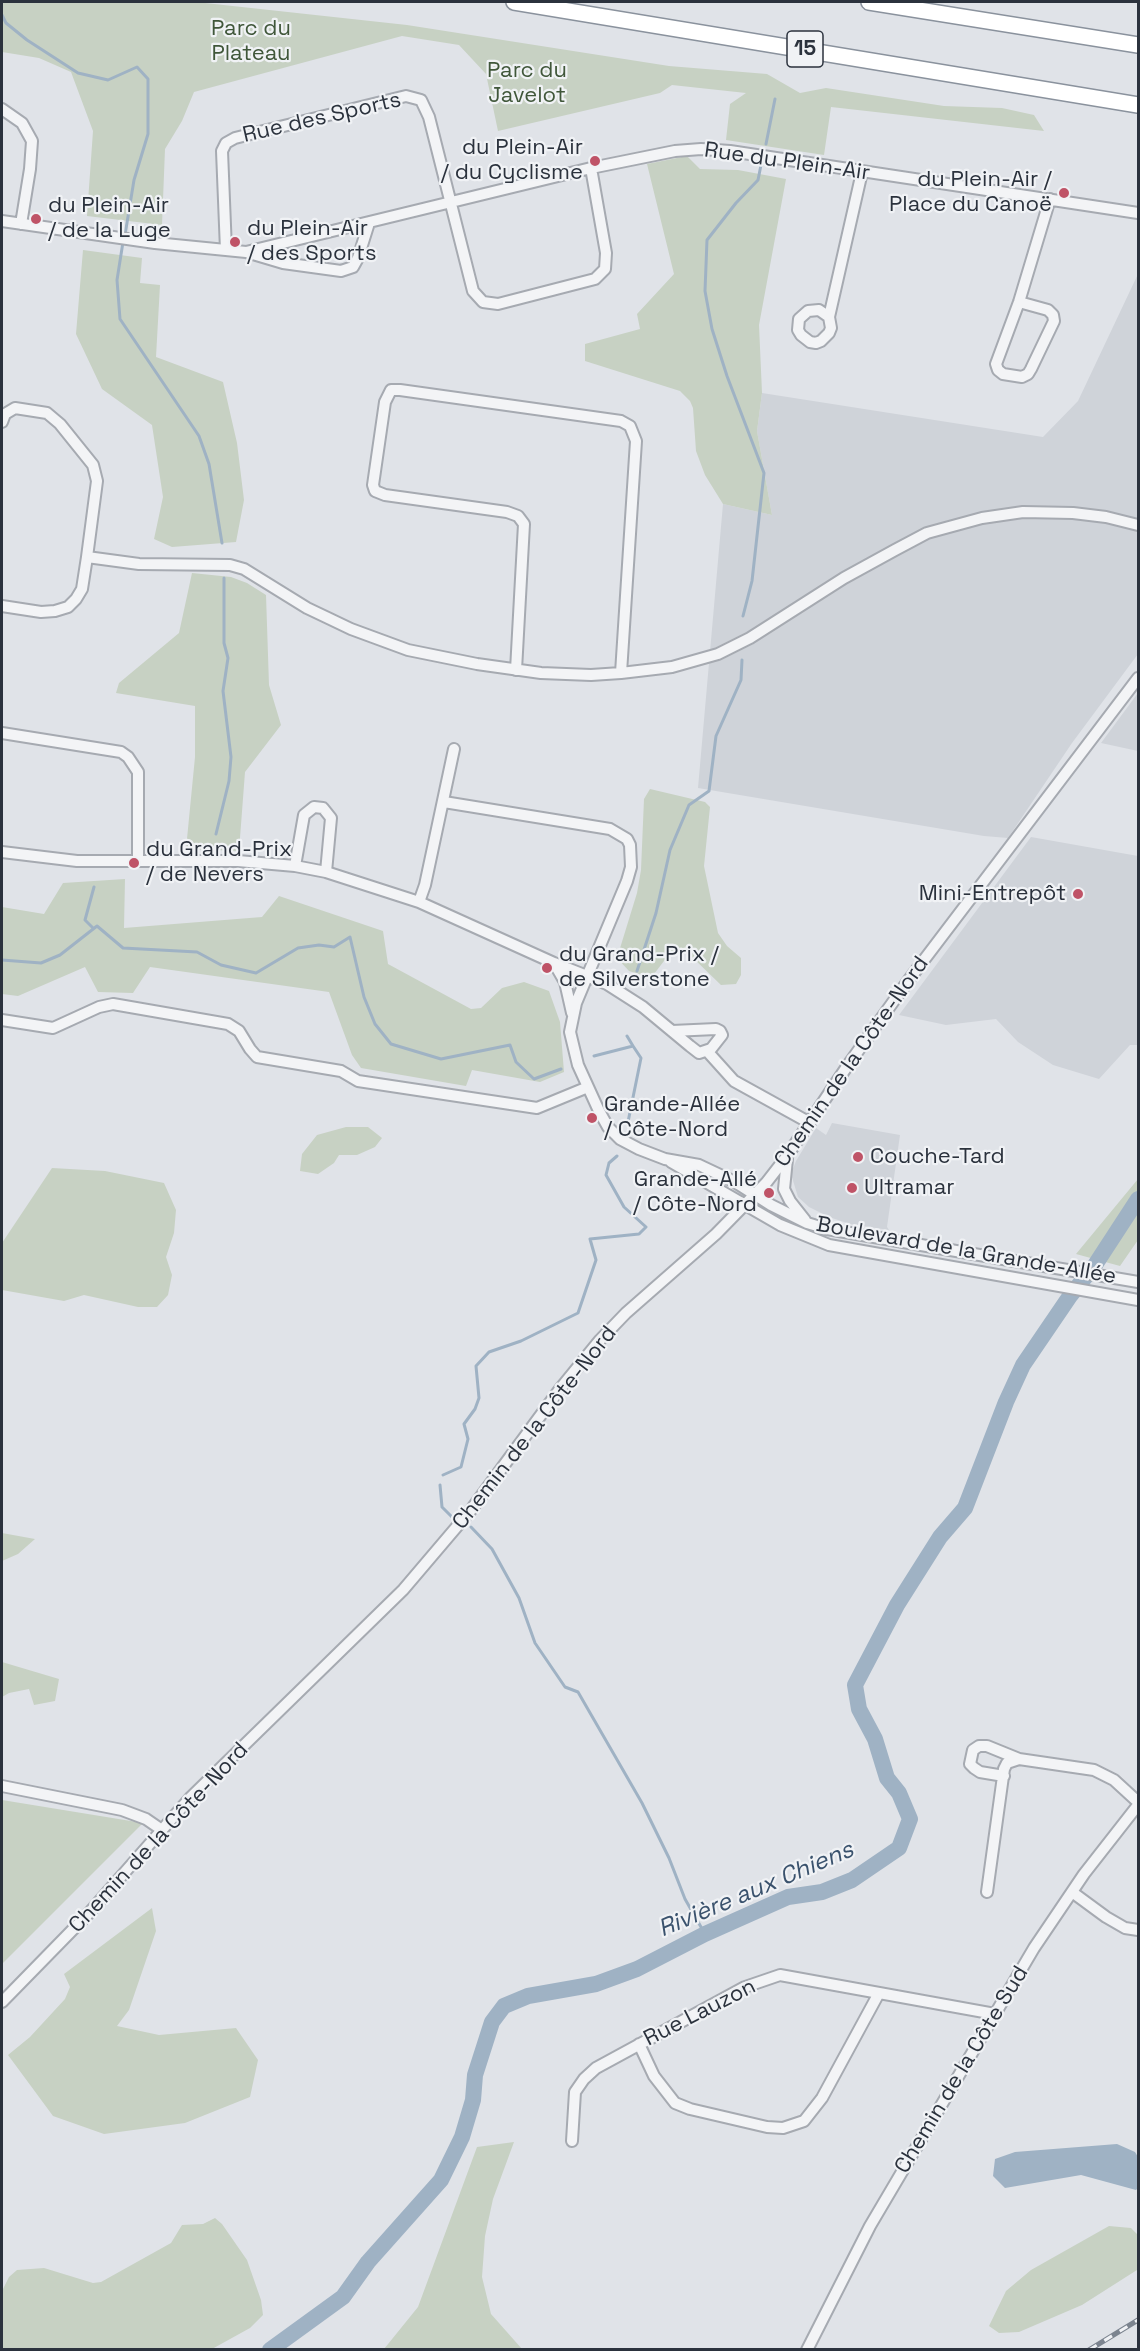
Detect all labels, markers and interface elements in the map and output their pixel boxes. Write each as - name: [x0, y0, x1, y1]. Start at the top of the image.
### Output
- park label: Parc du Plateau: [211, 16, 291, 68]
- road number: 15: [787, 31, 823, 67]
- park label: Parc du Javelot: [487, 58, 567, 110]
- street label: Rue des Sports: [240, 87, 404, 149]
- place label: du Plein-Air / du Cyclisme: [441, 135, 583, 186]
- street label: Rue du Plein-Air: [702, 137, 872, 187]
- marker: du Plein-Air / du Cyclisme: [588, 154, 602, 168]
- place label: du Plein-Air / Place du Canoë: [889, 167, 1052, 218]
- marker: du Plein-Air / Place du Canoë: [1057, 186, 1071, 200]
- place label: du Plein-Air / de la Luge: [48, 193, 171, 244]
- marker: du Plein-Air / de la Luge: [29, 212, 43, 226]
- place label: du Plein-Air / des Sports: [247, 216, 376, 268]
- marker: du Plein-Air / des Sports: [228, 235, 242, 249]
- place label: du Grand-Prix / de Nevers: [146, 837, 292, 888]
- marker: du Grand-Prix / de Nevers: [127, 856, 141, 870]
- place label: Mini-Entrepôt: [919, 881, 1066, 907]
- marker: Mini-Entrepôt: [1071, 887, 1085, 901]
- place label: du Grand-Prix / de Silverstone: [559, 942, 719, 993]
- street label: Chemin de la Côte-Nord: [769, 952, 935, 1172]
- marker: du Grand-Prix / de Silverstone: [540, 961, 554, 975]
- place label: Grande-Allée / Côte-Nord: [604, 1092, 740, 1144]
- marker: Grande-Allée / Côte-Nord: [585, 1111, 599, 1125]
- place label: Couche-Tard: [870, 1144, 1005, 1170]
- marker: Couche-Tard: [851, 1150, 865, 1164]
- place label: Grande-Allé / Côte-Nord: [633, 1167, 757, 1218]
- place label: Ultramar: [864, 1175, 955, 1201]
- marker: Ultramar: [845, 1181, 859, 1195]
- marker: Grande-Allé / Côte-Nord: [762, 1186, 776, 1200]
- street label: Boulevard de la Grande-Allée: [814, 1212, 1118, 1290]
- street label: Chemin de la Côte-Nord: [447, 1321, 623, 1535]
- street label: Chemin de la Côte-Nord: [64, 1737, 254, 1939]
- water label: Rivière aux Chiens: [654, 1836, 858, 1944]
- street label: Chemin de la Côte Sud: [890, 1961, 1034, 2179]
- street label: Rue Lauzon: [640, 1974, 760, 2052]

